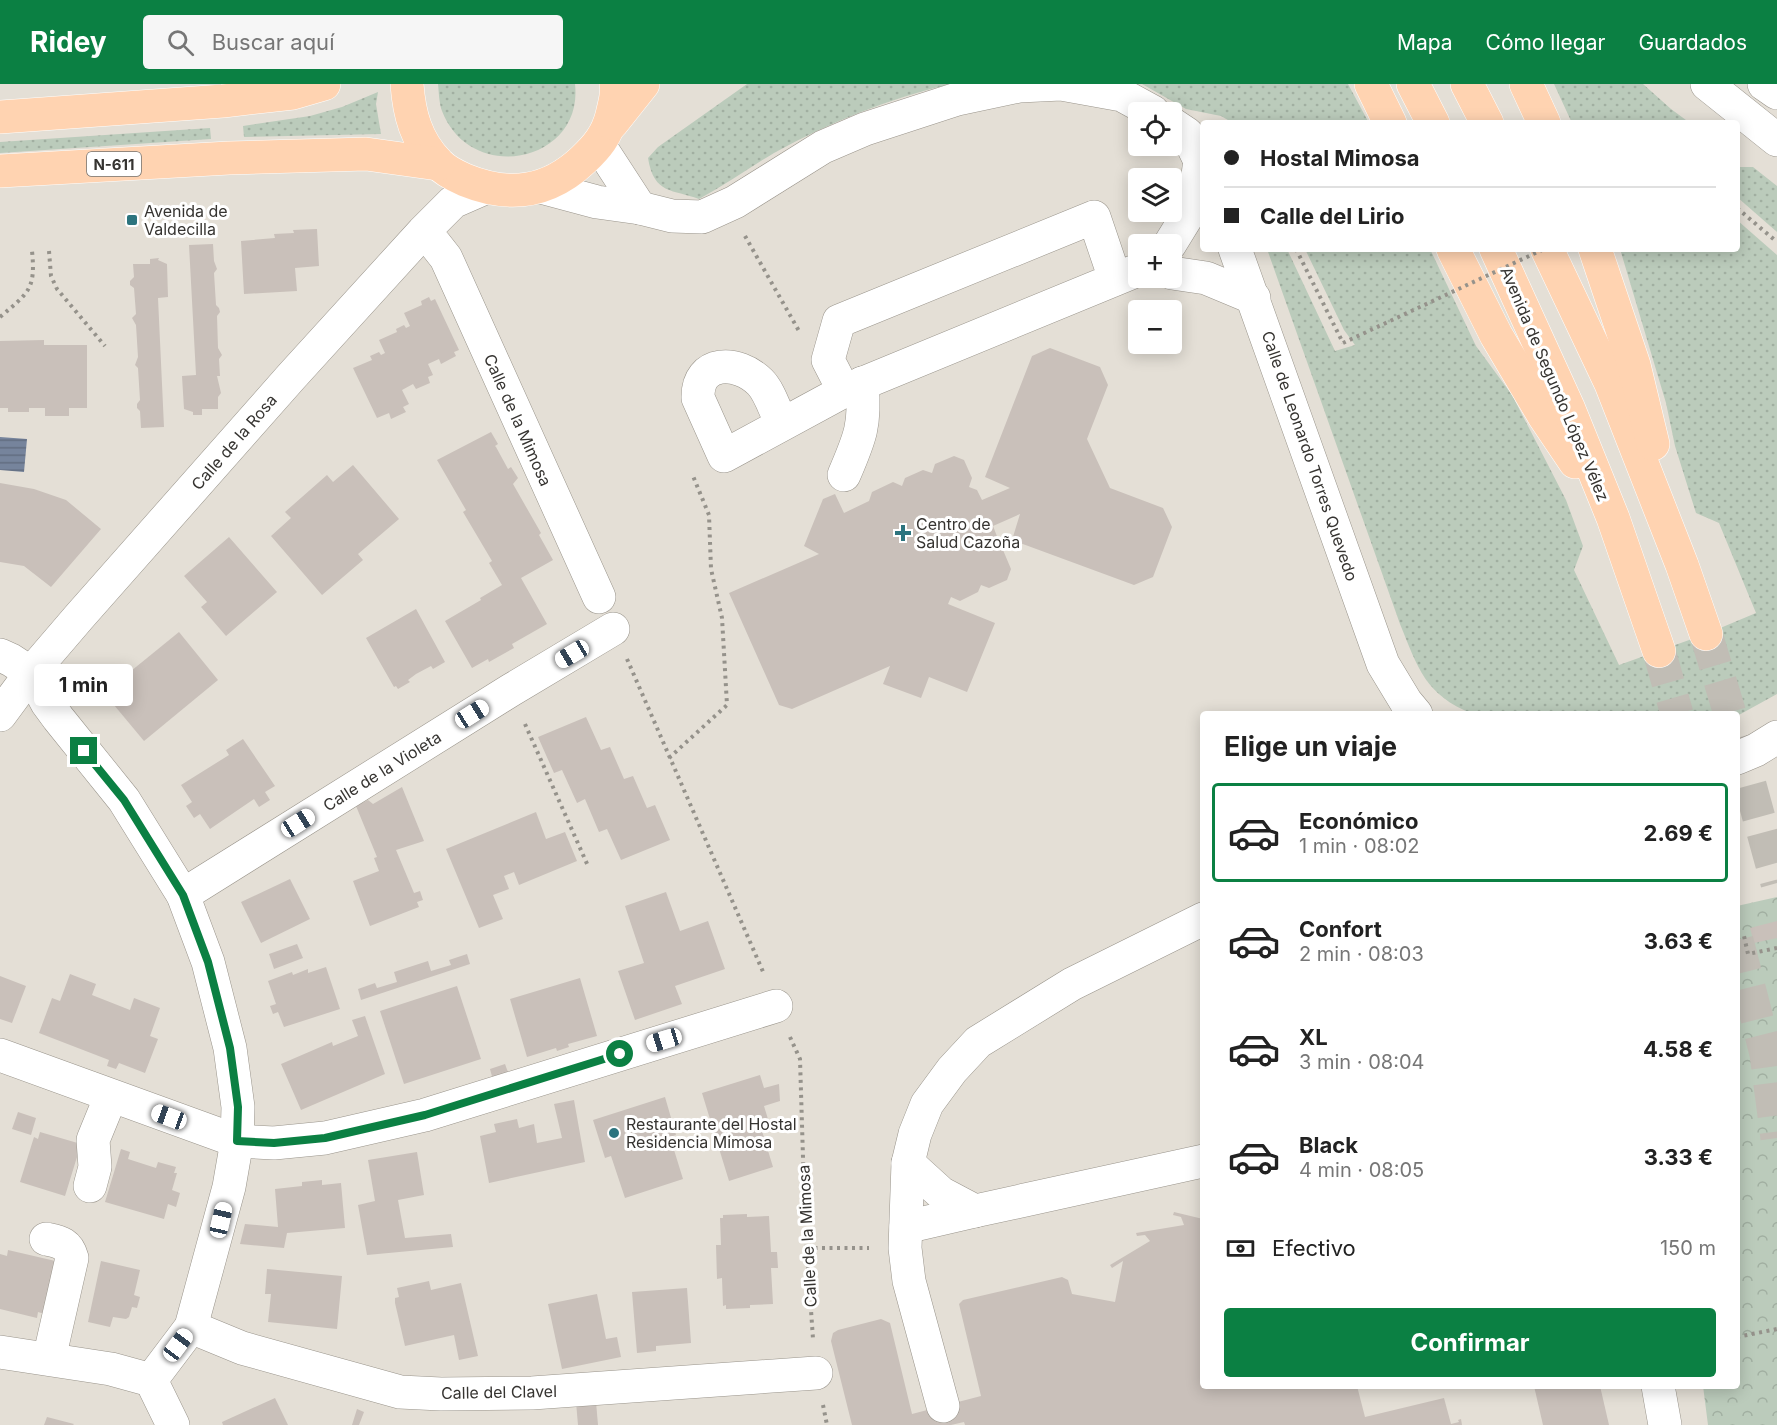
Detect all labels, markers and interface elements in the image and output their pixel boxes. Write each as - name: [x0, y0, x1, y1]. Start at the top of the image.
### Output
- search box: [143, 15, 563, 69]
- text: Ridey: [30, 25, 107, 59]
- icon: search: [164, 26, 197, 59]
- text: Buscar aquí: [212, 29, 334, 55]
- text: Mapa: [1397, 30, 1453, 55]
- text: Cómo llegar: [1486, 30, 1605, 55]
- text: Guardados: [1638, 30, 1747, 55]
- map controls: [1128, 102, 1182, 354]
- button: locate: [1128, 102, 1182, 156]
- text: Hostal Mimosa: [1260, 145, 1419, 171]
- road number: N-611: [87, 152, 141, 176]
- button: layers: [1128, 168, 1182, 222]
- place label: Avenida de Valdecilla: [144, 201, 228, 239]
- text: Calle del Lirio: [1260, 203, 1404, 229]
- marker: Avenida de Valdecilla: [125, 213, 139, 227]
- button: +: [1128, 234, 1182, 288]
- street label: Avenida de Segundo López Vélez: [1496, 264, 1614, 504]
- button: −: [1128, 300, 1182, 354]
- street label: Calle de Leonardo Torres Quevedo: [1258, 328, 1362, 584]
- street label: Calle de la Mimosa: [480, 351, 556, 489]
- street label: Calle de la Rosa: [187, 390, 281, 494]
- place label: Centro de Salud Cazoña: [916, 514, 1020, 552]
- marker: Centro de Salud Cazoña: [894, 524, 912, 542]
- car: [552, 637, 592, 671]
- callout: 1 min: [34, 664, 134, 706]
- text: 1 min: [59, 673, 108, 697]
- car: [452, 697, 492, 731]
- street label: Calle de la Violeta: [319, 727, 445, 815]
- text: Elige un viaje: [1224, 730, 1397, 763]
- route end: [70, 737, 97, 764]
- car: [278, 806, 318, 840]
- icon: car: [1227, 806, 1281, 860]
- text: Económico: [1299, 808, 1418, 834]
- text: 2.69 €: [1644, 820, 1713, 846]
- text: 1 min · 08:02: [1299, 834, 1420, 858]
- icon: car: [1227, 914, 1281, 968]
- text: Confort: [1299, 916, 1382, 942]
- text: 3.63 €: [1644, 928, 1713, 954]
- text: 2 min · 08:03: [1299, 942, 1424, 966]
- icon: car: [1227, 1022, 1281, 1076]
- text: XL: [1299, 1024, 1328, 1050]
- car: [644, 1026, 684, 1054]
- text: 4.58 €: [1643, 1036, 1713, 1062]
- route start: [606, 1040, 633, 1067]
- text: 3 min · 08:04: [1299, 1050, 1424, 1074]
- car: [149, 1102, 189, 1132]
- place label: Restaurante del Hostal Residencia Mimosa: [626, 1114, 797, 1152]
- marker: Restaurante del Hostal Residencia Mimosa: [607, 1126, 621, 1140]
- icon: car: [1227, 1130, 1281, 1184]
- text: Black: [1299, 1132, 1358, 1158]
- text: 3.33 €: [1644, 1144, 1713, 1170]
- text: 4 min · 08:05: [1299, 1158, 1424, 1182]
- street label: Calle de la Mimosa: [793, 1164, 821, 1308]
- car: [208, 1200, 234, 1240]
- icon: cash: [1224, 1232, 1257, 1265]
- text: Efectivo: [1272, 1235, 1356, 1261]
- text: 150 m: [1660, 1236, 1716, 1260]
- button: Confirmar: [1224, 1308, 1716, 1377]
- car: [160, 1325, 196, 1365]
- street label: Calle del Clavel: [441, 1381, 557, 1403]

